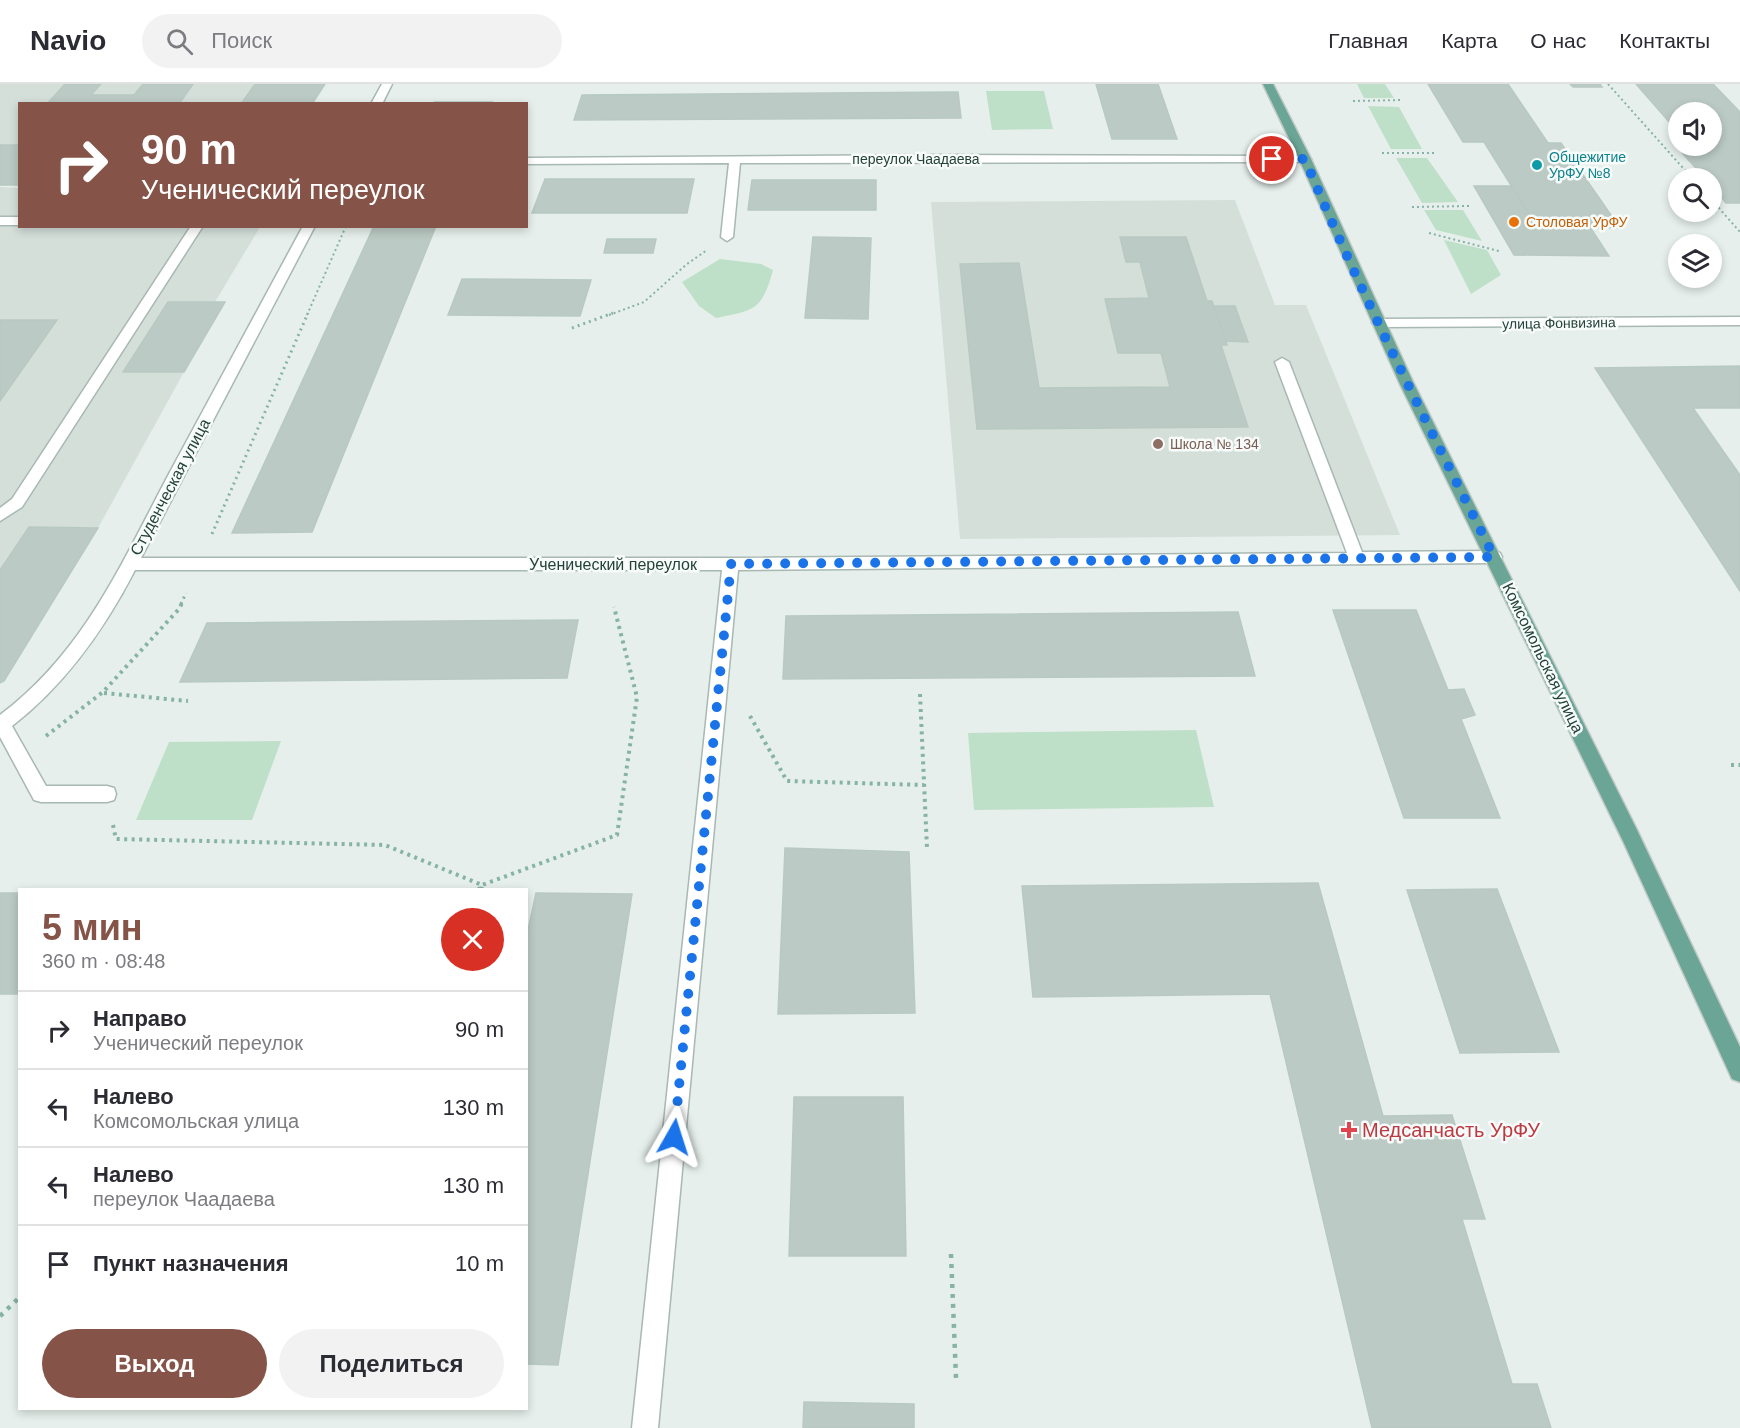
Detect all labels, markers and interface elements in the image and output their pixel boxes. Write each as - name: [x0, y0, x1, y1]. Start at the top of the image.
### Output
- search box: [142, 14, 562, 68]
- text: Navio: [30, 25, 106, 56]
- icon: search: [163, 25, 196, 58]
- text: Поиск: [211, 28, 272, 53]
- text: Главная: [1328, 29, 1408, 52]
- text: Карта: [1441, 29, 1497, 52]
- text: О нас: [1530, 29, 1586, 52]
- text: Контакты: [1619, 29, 1710, 52]
- map controls: [1668, 102, 1722, 288]
- button: sound: [1668, 102, 1722, 156]
- icon: right: [42, 126, 120, 204]
- text: 90 m: [141, 126, 237, 173]
- pin: [1246, 133, 1297, 184]
- icon: arrive: [1255, 142, 1288, 175]
- place label: Общежитие УрФУ №8: [1549, 149, 1626, 181]
- street label: переулок Чаадаева: [852, 151, 980, 167]
- marker: Общежитие УрФУ №8: [1530, 158, 1544, 172]
- button: search: [1668, 168, 1722, 222]
- text: Ученический переулок: [141, 175, 424, 205]
- place label: Столовая УрФУ: [1526, 214, 1628, 230]
- marker: Столовая УрФУ: [1507, 215, 1521, 229]
- button: layers: [1668, 234, 1722, 288]
- street label: улица Фонвизина: [1502, 314, 1616, 332]
- street label: Студенческая улица: [127, 416, 213, 558]
- place label: Школа № 134: [1170, 436, 1259, 452]
- marker: Школа № 134: [1151, 437, 1165, 451]
- street label: Ученический переулок: [529, 556, 698, 573]
- street label: Комсомольская улица: [1499, 580, 1587, 736]
- text: 5 мин: [42, 907, 143, 948]
- button: close: [441, 908, 504, 971]
- text: 360 m · 08:48: [42, 950, 165, 972]
- text: Направо: [93, 1006, 187, 1031]
- icon: right: [42, 1014, 75, 1047]
- text: 90 m: [455, 1017, 504, 1042]
- text: Ученический переулок: [93, 1032, 303, 1054]
- text: Налево: [93, 1084, 174, 1109]
- icon: left: [42, 1092, 75, 1125]
- text: 130 m: [443, 1095, 504, 1120]
- position arrow: [642, 1105, 706, 1169]
- text: Комсомольская улица: [93, 1110, 299, 1132]
- place label: Медсанчасть УрФУ: [1362, 1119, 1540, 1141]
- marker: Медсанчасть УрФУ: [1340, 1121, 1358, 1139]
- text: Налево: [93, 1162, 174, 1187]
- icon: left: [42, 1170, 75, 1203]
- text: 130 m: [443, 1173, 504, 1198]
- text: переулок Чаадаева: [93, 1188, 275, 1210]
- icon: arrive: [42, 1248, 75, 1281]
- text: Пункт назначения: [93, 1251, 289, 1276]
- text: 10 m: [455, 1251, 504, 1276]
- button: Выход: [42, 1329, 267, 1398]
- button: Поделиться: [279, 1329, 504, 1398]

